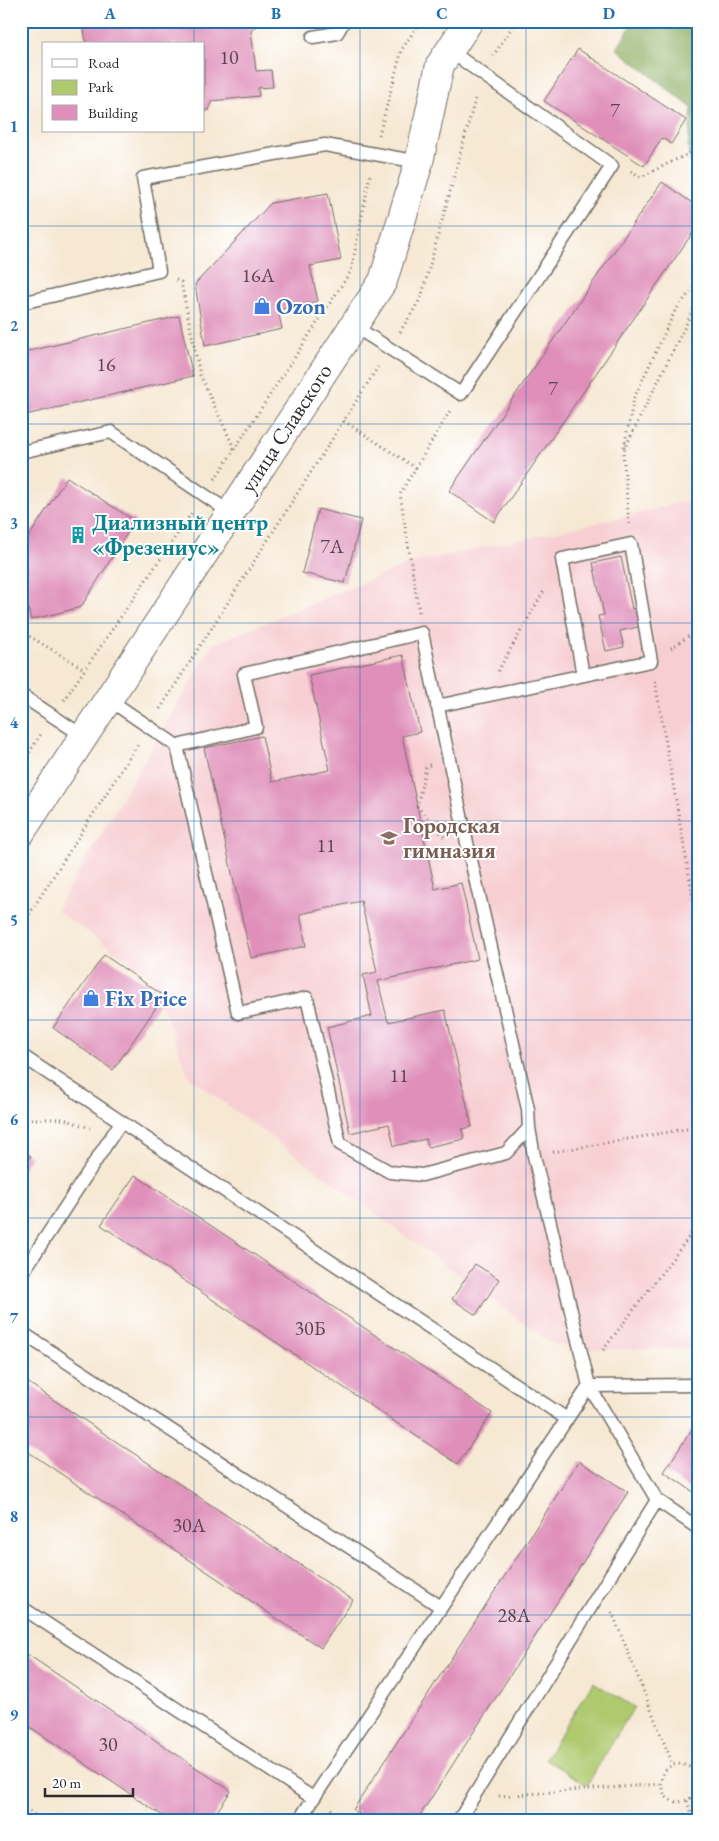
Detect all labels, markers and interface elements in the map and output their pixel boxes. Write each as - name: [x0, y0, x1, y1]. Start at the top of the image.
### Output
- text: A: [103, 3, 116, 24]
- text: B: [271, 3, 281, 24]
- text: C: [436, 3, 448, 24]
- text: D: [603, 3, 615, 24]
- legend: [42, 42, 205, 132]
- house number: 10: [219, 44, 239, 70]
- text: Road: [88, 53, 120, 72]
- text: Park: [88, 77, 115, 96]
- house number: 7: [610, 97, 620, 123]
- text: Building: [88, 103, 138, 122]
- text: 1: [10, 116, 18, 137]
- house number: 16А: [241, 262, 275, 288]
- place label: Ozon: [276, 292, 326, 321]
- shop icon: Ozon: [252, 296, 272, 316]
- text: 2: [10, 315, 19, 336]
- house number: 16: [96, 351, 116, 377]
- street label: улица Славского: [233, 358, 339, 498]
- house number: 7: [548, 375, 558, 401]
- place label: Диализный центр «Фрезениус»: [92, 508, 268, 562]
- text: 3: [10, 513, 18, 534]
- building icon: Диализный центр «Фрезениус»: [68, 525, 88, 545]
- house number: 7А: [320, 533, 344, 559]
- text: 4: [10, 712, 19, 733]
- place label: Городская гимназия: [403, 811, 500, 865]
- school or university icon: Городская гимназия: [379, 828, 399, 848]
- house number: 11: [316, 832, 336, 858]
- text: 5: [10, 910, 18, 931]
- place label: Fix Price: [105, 984, 187, 1013]
- shop icon: Fix Price: [81, 988, 101, 1008]
- house number: 11: [389, 1062, 409, 1088]
- text: 6: [10, 1109, 19, 1130]
- text: 7: [10, 1307, 19, 1328]
- house number: 30Б: [295, 1315, 326, 1341]
- text: 8: [10, 1506, 18, 1527]
- house number: 30А: [172, 1512, 206, 1538]
- house number: 28А: [497, 1602, 531, 1628]
- text: 9: [10, 1704, 19, 1725]
- house number: 30: [98, 1731, 118, 1757]
- scale bar: [45, 1766, 132, 1798]
- text: 20 m: [52, 1773, 81, 1792]

